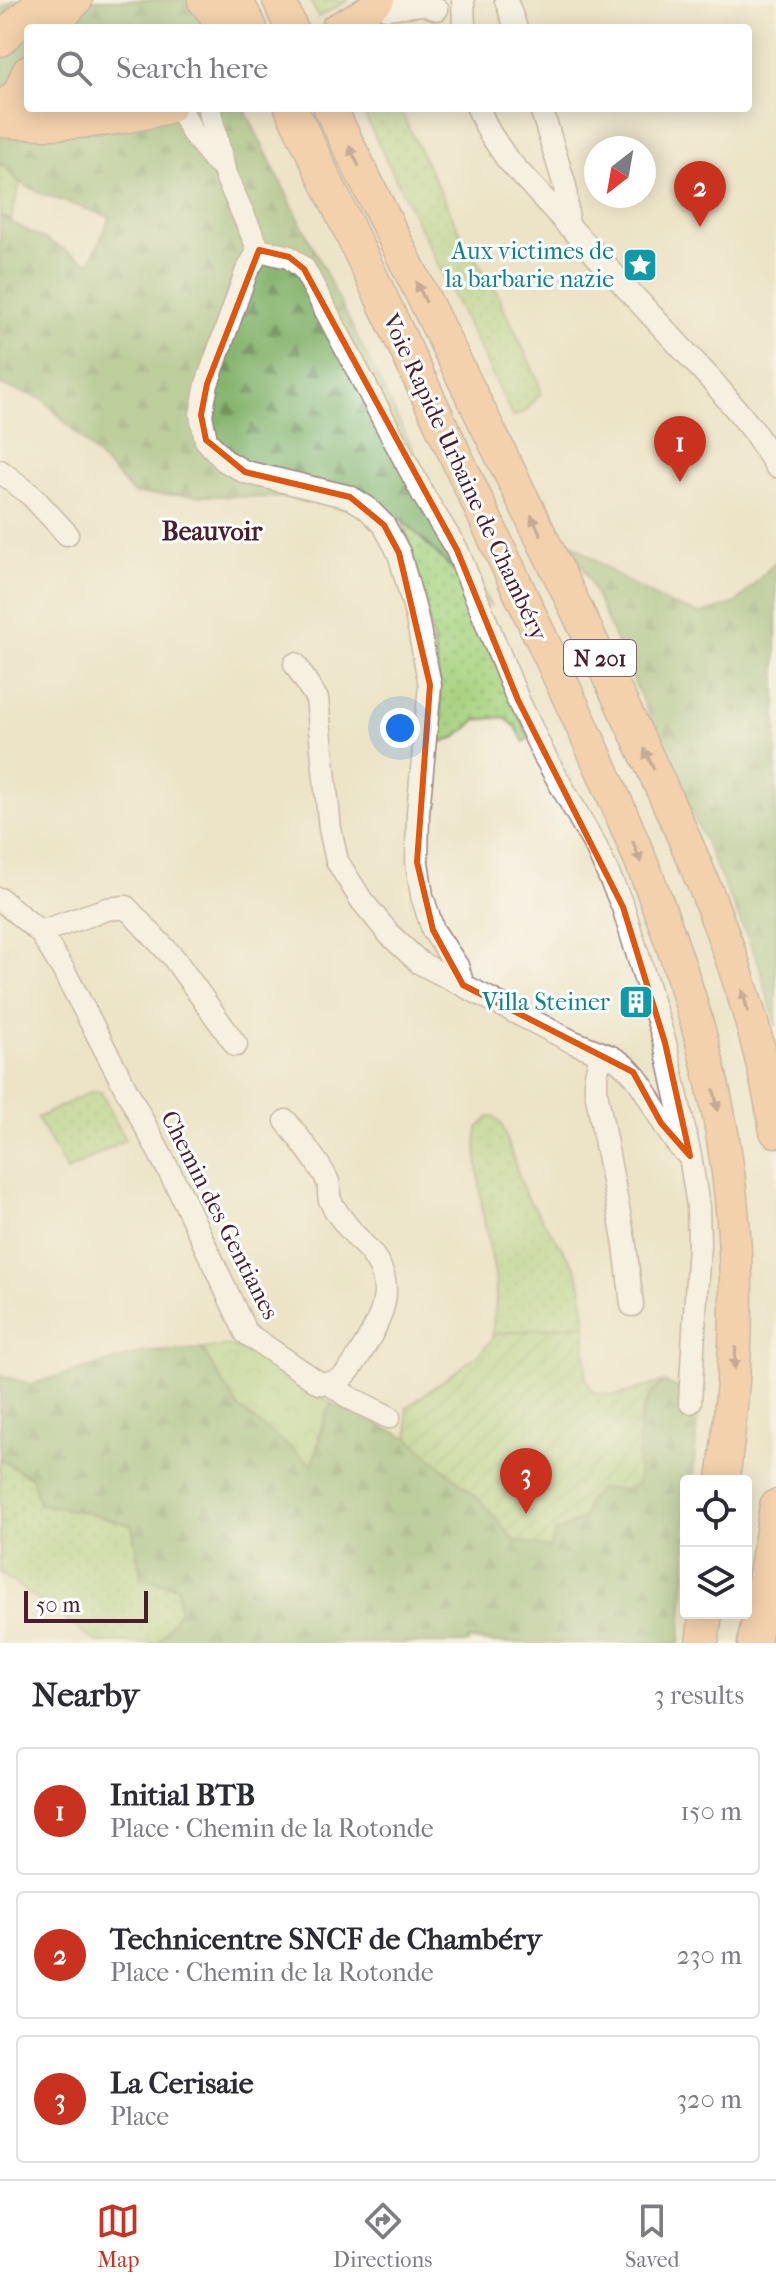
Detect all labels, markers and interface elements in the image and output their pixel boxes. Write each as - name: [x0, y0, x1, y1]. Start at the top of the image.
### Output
- search box: [24, 24, 752, 112]
- icon: search: [52, 46, 96, 90]
- text: Search here: [116, 51, 268, 86]
- north arrow: [584, 136, 656, 208]
- one-way arrow: [347, 144, 360, 167]
- pin: 2: [674, 161, 726, 227]
- place label: Aux victimes de la barbarie nazie: [444, 237, 614, 293]
- place icon: Aux victimes de la barbarie nazie: [621, 246, 659, 284]
- one-way arrow: [414, 281, 428, 304]
- street label: Voie Rapide Urbaine de Chambéry: [376, 308, 554, 646]
- pin: 1: [654, 416, 706, 482]
- one-way arrow: [529, 514, 543, 537]
- district label: Beauvoir: [162, 516, 263, 547]
- road number: N 201: [564, 640, 636, 676]
- your location: [380, 708, 420, 748]
- one-way arrow: [642, 748, 656, 771]
- one-way arrow: [630, 840, 643, 864]
- building icon: Villa Steiner: [617, 983, 655, 1021]
- place label: Villa Steiner: [481, 988, 611, 1016]
- one-way arrow: [738, 988, 751, 1012]
- one-way arrow: [710, 1087, 723, 1112]
- street label: Chemin des Gentianes: [155, 1106, 285, 1324]
- one-way arrow: [728, 1346, 741, 1371]
- pin: 3: [500, 1448, 552, 1514]
- map controls: [680, 1475, 752, 1619]
- button: locate: [680, 1475, 752, 1547]
- button: layers: [680, 1547, 752, 1619]
- scale bar: [24, 1587, 148, 1623]
- text: 50 m: [36, 1592, 81, 1618]
- text: Nearby: [32, 1675, 139, 1715]
- text: 3 results: [654, 1680, 744, 1711]
- text: Initial BTB: [110, 1778, 255, 1813]
- text: 1: [55, 1796, 65, 1827]
- text: 150 m: [680, 1796, 742, 1827]
- text: Place · Chemin de la Rotonde: [110, 1813, 434, 1844]
- text: Technicentre SNCF de Chambéry: [110, 1922, 542, 1957]
- text: 2: [53, 1940, 67, 1971]
- text: 230 m: [676, 1940, 742, 1971]
- text: Place · Chemin de la Rotonde: [110, 1957, 434, 1988]
- text: La Cerisaie: [110, 2066, 254, 2101]
- text: 3: [55, 2084, 65, 2115]
- text: 320 m: [676, 2084, 742, 2115]
- text: Place: [110, 2101, 169, 2132]
- tab: Map: [96, 2199, 140, 2273]
- tab: Directions: [333, 2199, 432, 2273]
- tab: Saved: [625, 2199, 680, 2273]

